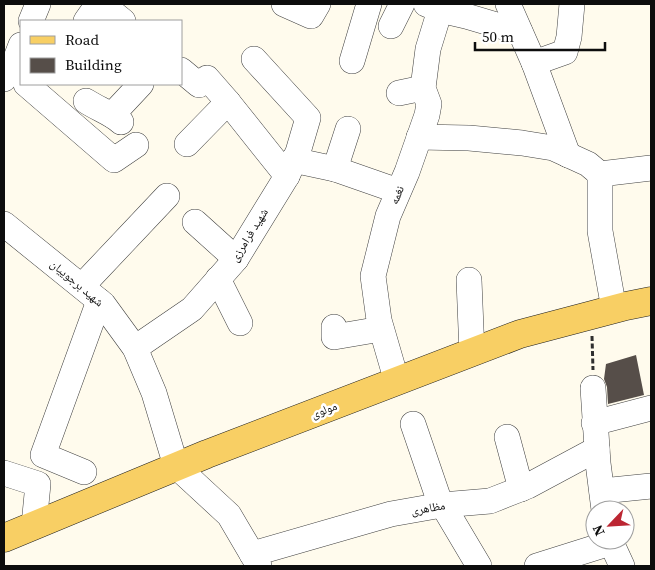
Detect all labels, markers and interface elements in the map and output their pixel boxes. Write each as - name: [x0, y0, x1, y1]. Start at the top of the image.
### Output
- legend: [20, 20, 182, 85]
- scale bar: [475, 20, 605, 52]
- text: 50 m: [482, 26, 514, 47]
- text: Road: [65, 29, 99, 50]
- text: Building: [65, 54, 122, 75]
- street label: نغمه: [386, 183, 408, 207]
- street label: شهید فرامرزی: [226, 205, 272, 265]
- street label: شهید برجوییان: [47, 256, 107, 310]
- street label: مولوی: [309, 398, 339, 422]
- street label: مظاهری: [410, 497, 446, 519]
- north arrow: [585, 500, 635, 550]
- text: N: [587, 522, 609, 539]

